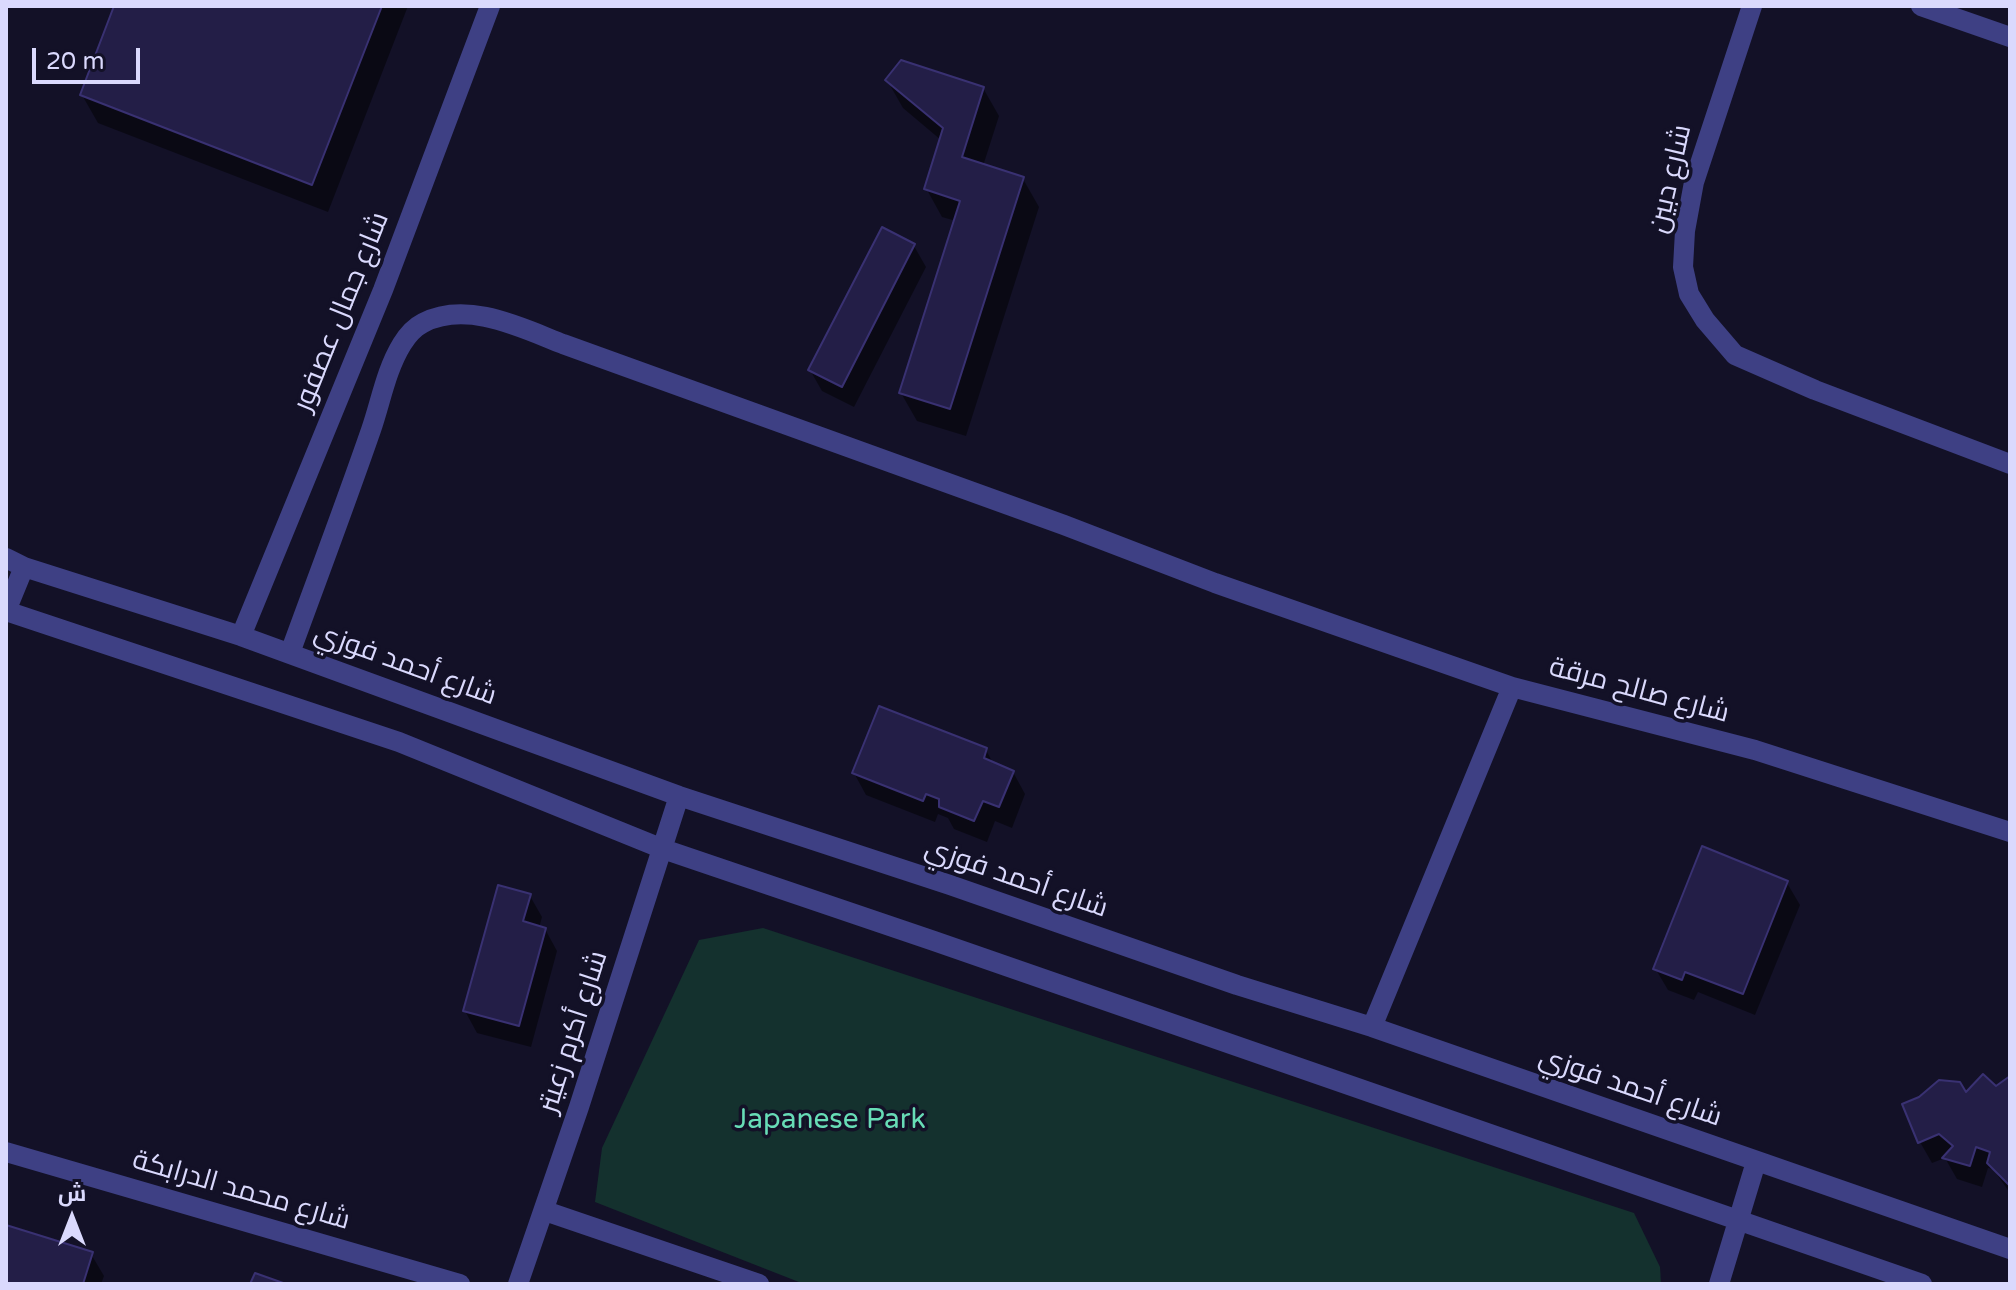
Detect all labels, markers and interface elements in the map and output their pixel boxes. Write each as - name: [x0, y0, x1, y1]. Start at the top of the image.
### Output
- scale bar: [36, 32, 144, 82]
- text: 20 m: [46, 47, 104, 76]
- street label: شارع دبين: [1642, 121, 1700, 237]
- street label: شارع جمال عصفور: [287, 207, 397, 417]
- street label: شارع أحمد فوزي: [309, 616, 501, 714]
- street label: شارع صالح مرقة: [1545, 651, 1733, 731]
- street label: شارع أحمد فوزي: [920, 832, 1112, 926]
- street label: شارع أكرم زعيتر: [532, 947, 616, 1117]
- street label: شارع أحمد فوزي: [1534, 1041, 1726, 1135]
- park label: Japanese Park: [734, 1104, 926, 1138]
- street label: شارع محمد الدرابكة: [128, 1144, 354, 1238]
- north arrow: [32, 1178, 112, 1258]
- text: ش: [58, 1181, 86, 1207]

